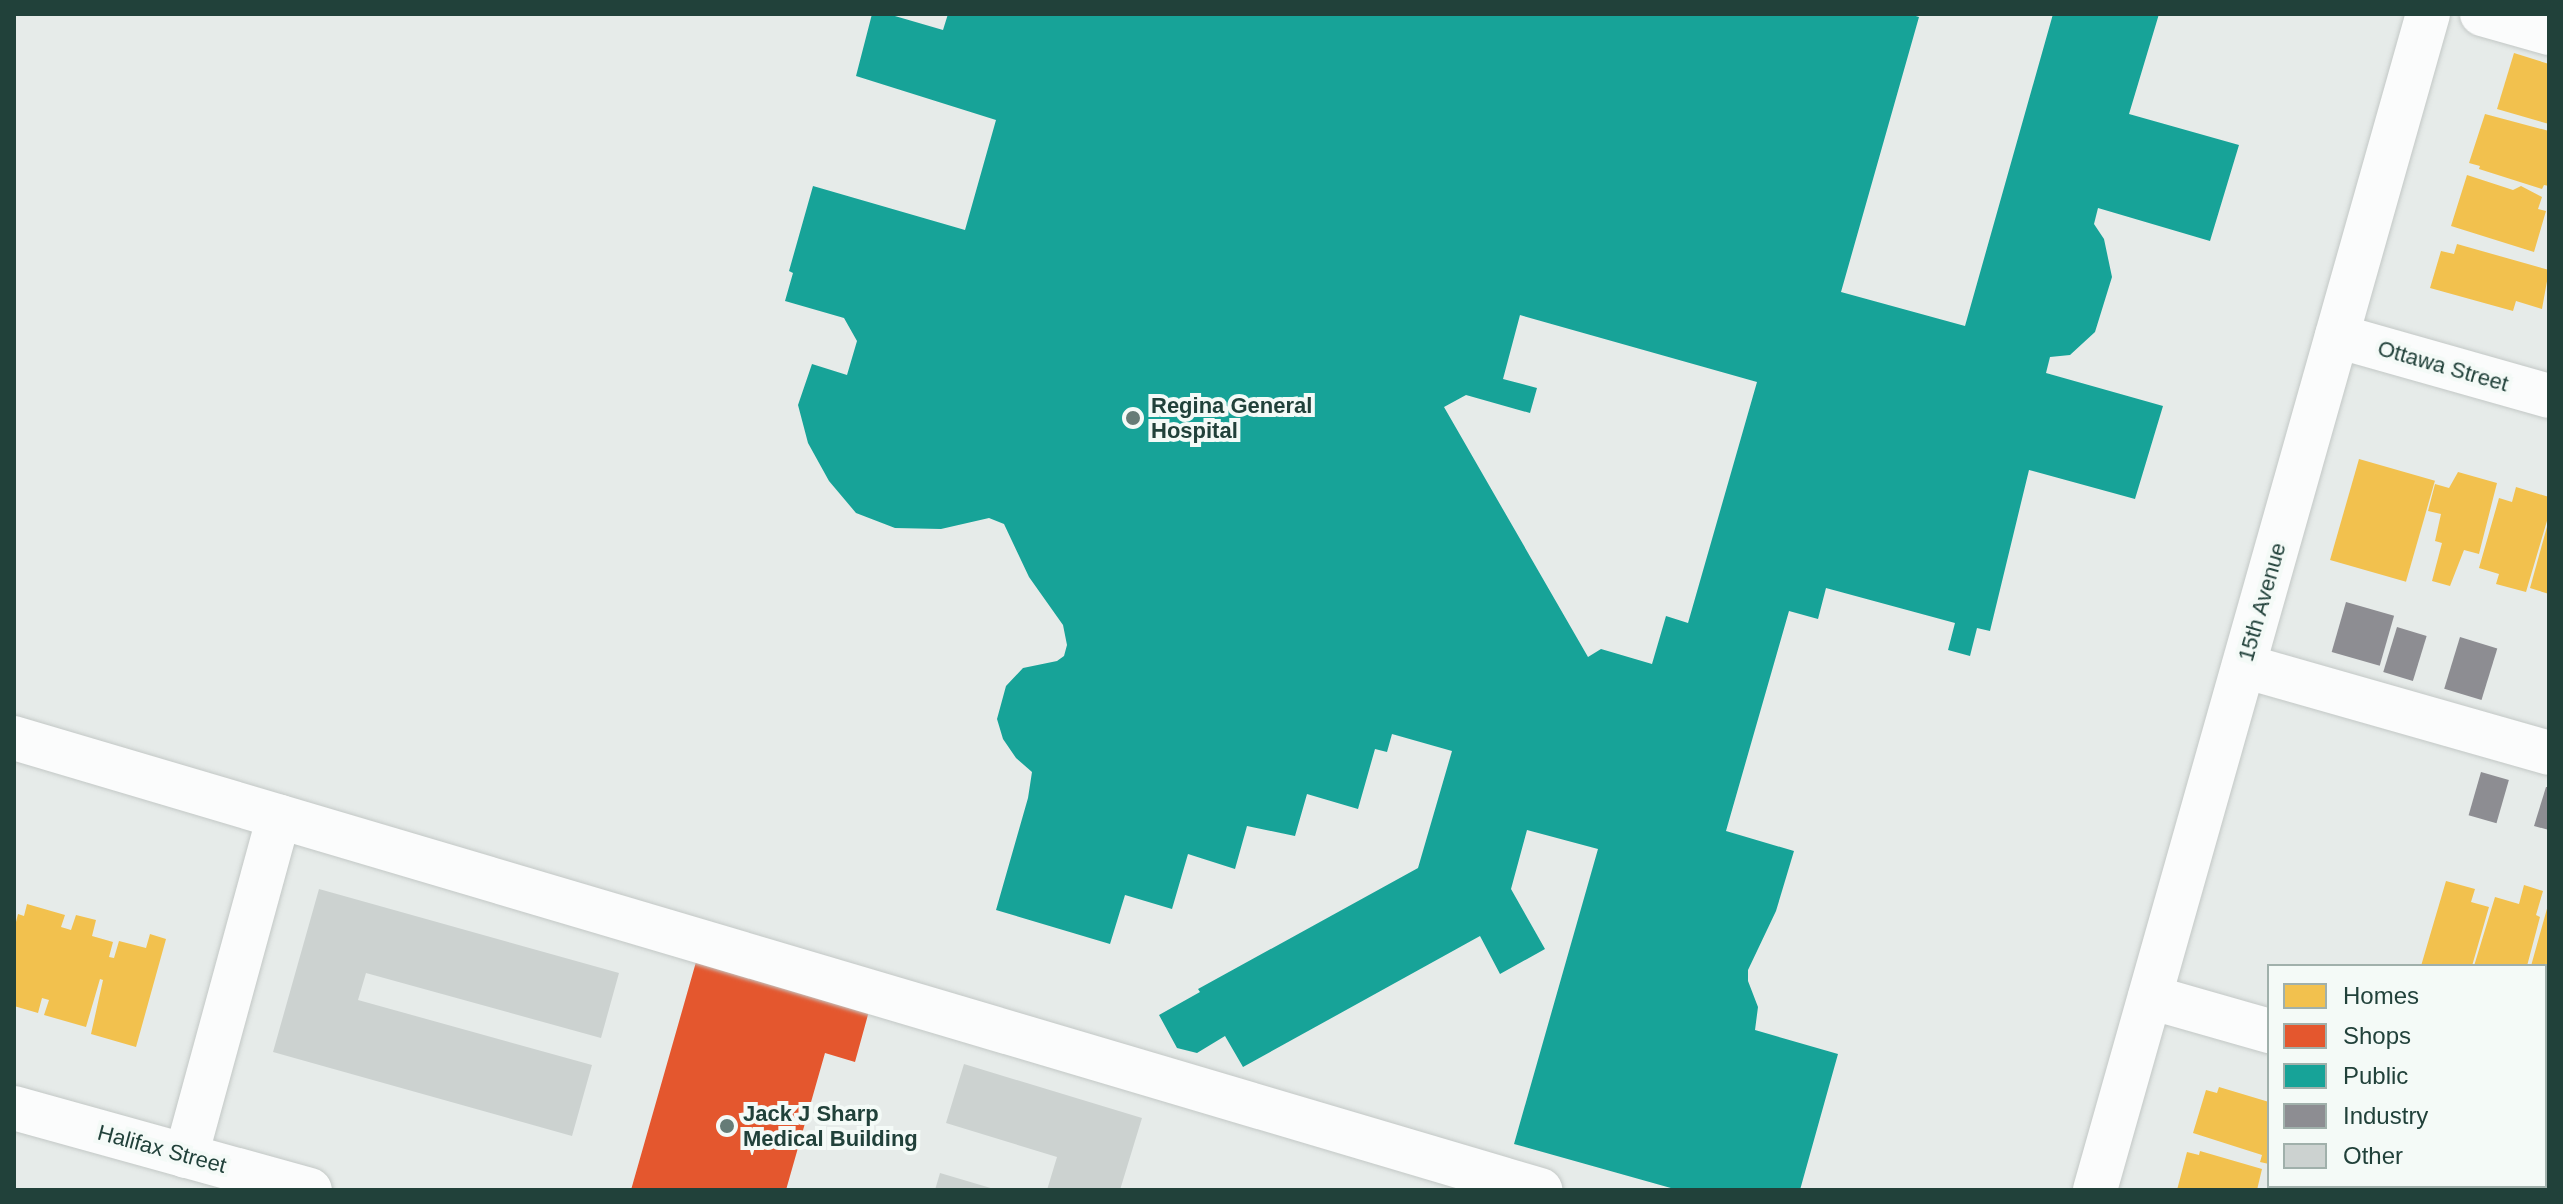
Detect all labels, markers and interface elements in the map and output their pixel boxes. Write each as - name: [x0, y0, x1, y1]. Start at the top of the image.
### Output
- street label: Ottawa Street: [2375, 335, 2511, 397]
- place label: Regina General Hospital: [1151, 392, 1312, 444]
- marker: Regina General Hospital: [1122, 407, 1144, 429]
- street label: 15th Avenue: [2232, 539, 2292, 665]
- legend: [2267, 964, 2547, 1188]
- text: Homes: [2343, 982, 2419, 1009]
- text: Shops: [2343, 1022, 2411, 1049]
- text: Public: [2343, 1062, 2408, 1089]
- place label: Jack J Sharp Medical Building: [743, 1100, 918, 1152]
- text: Industry: [2343, 1102, 2428, 1129]
- marker: Jack J Sharp Medical Building: [718, 1117, 736, 1135]
- street label: Halifax Street: [95, 1119, 229, 1179]
- text: Other: [2343, 1142, 2403, 1169]

